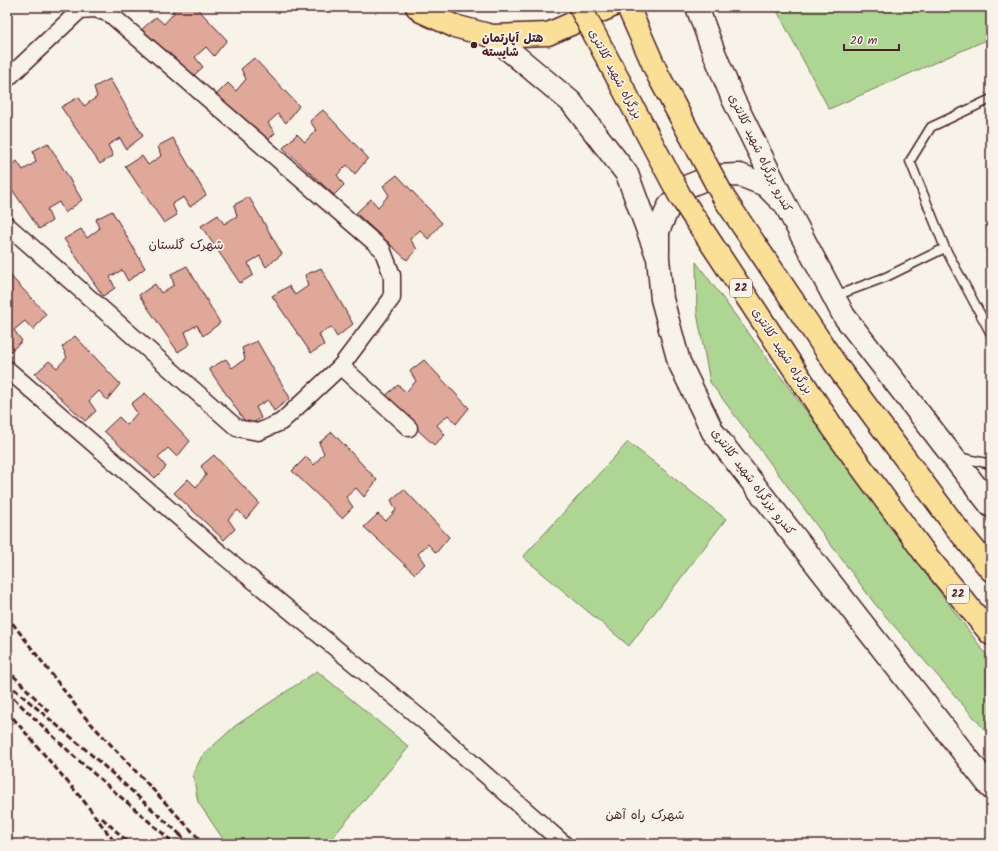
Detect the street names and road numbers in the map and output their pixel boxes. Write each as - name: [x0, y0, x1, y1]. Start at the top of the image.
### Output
- street label: بزرگراه شهید کلانتری: [583, 25, 647, 123]
- street label: کندرو بزرگراه شهید کلانتری: [723, 90, 797, 216]
- road number: 22: [730, 279, 752, 297]
- street label: بزرگراه شهید کلانتری: [747, 304, 817, 398]
- street label: کندرو بزرگراه شهید کلانتری: [706, 424, 800, 540]
- road number: 22: [947, 585, 969, 603]

